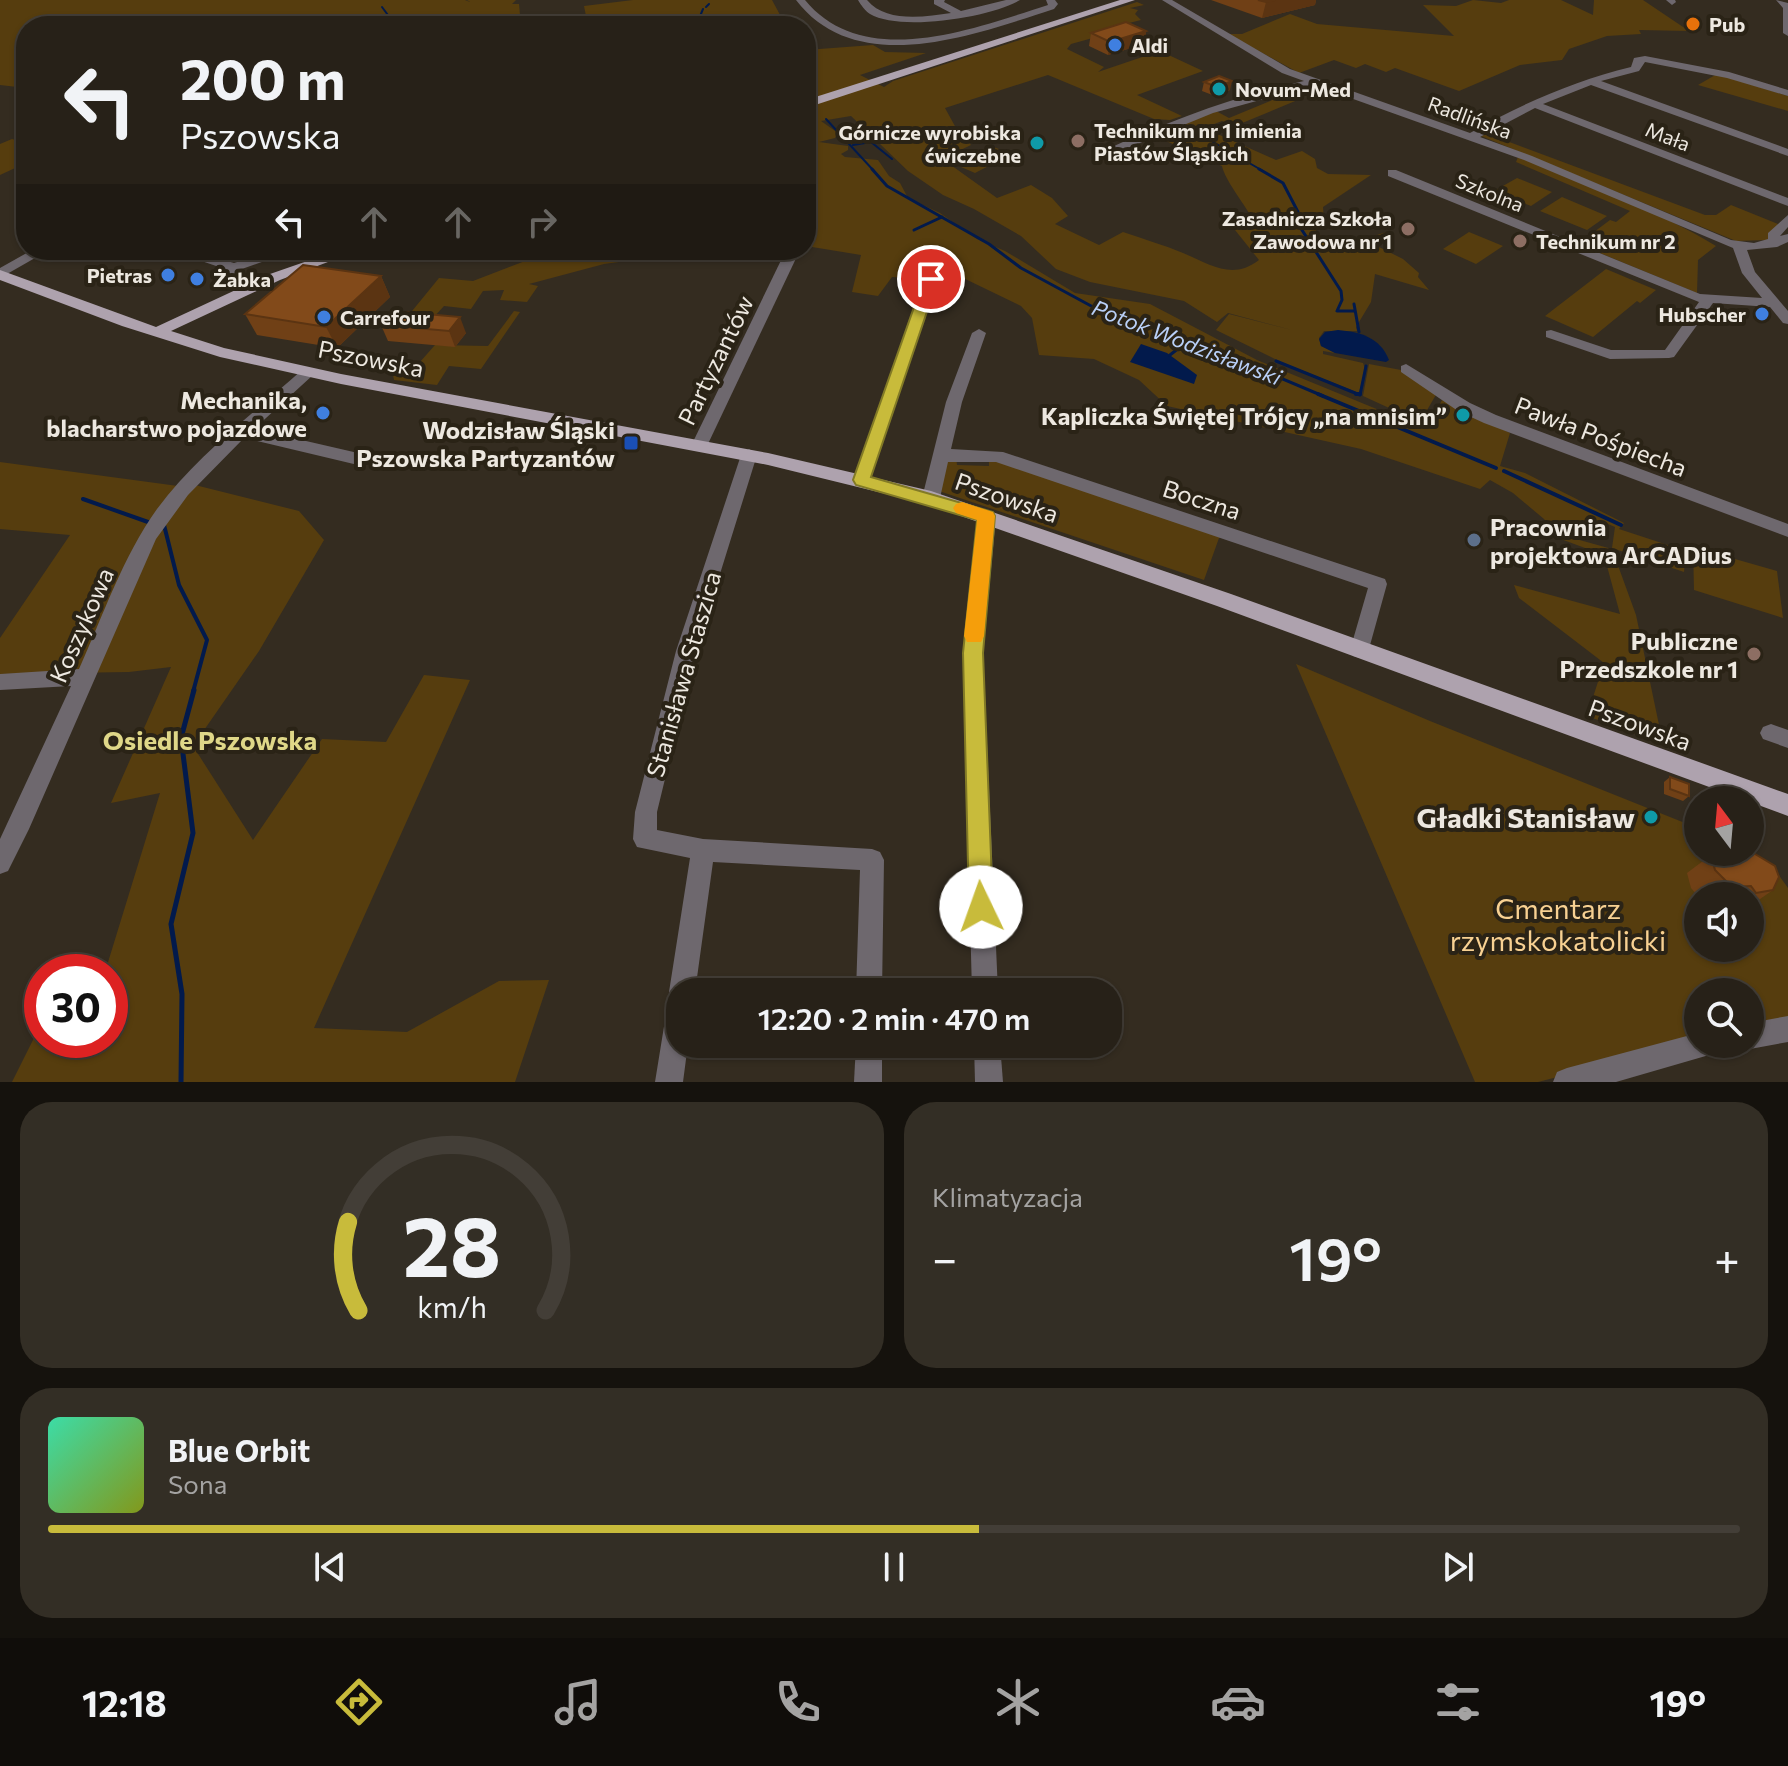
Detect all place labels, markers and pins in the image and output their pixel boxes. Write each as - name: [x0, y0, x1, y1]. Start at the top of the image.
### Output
- place label: Pub: [1709, 12, 1745, 36]
- marker: Pub: [1684, 15, 1702, 33]
- place label: Aldi: [1131, 33, 1168, 57]
- marker: Aldi: [1106, 36, 1124, 54]
- place label: Novum-Med: [1235, 77, 1351, 101]
- marker: Novum-Med: [1210, 80, 1228, 98]
- place label: Technikum nr 1 imienia Piastów Śląskich: [1094, 118, 1302, 165]
- place label: Górnicze wyrobiska ćwiczebne: [839, 120, 1021, 167]
- marker: Technikum nr 1 imienia Piastów Śląskich: [1069, 132, 1087, 150]
- marker: Górnicze wyrobiska ćwiczebne: [1028, 134, 1046, 152]
- place label: Zasadnicza Szkoła Zawodowa nr 1: [1222, 206, 1392, 253]
- marker: Zasadnicza Szkoła Zawodowa nr 1: [1399, 220, 1417, 238]
- place label: Technikum nr 2: [1536, 229, 1676, 253]
- marker: Technikum nr 2: [1511, 232, 1529, 250]
- pin: [897, 245, 965, 313]
- place label: Pietras: [87, 263, 152, 287]
- marker: Pietras: [159, 266, 177, 284]
- place label: Żabka: [213, 267, 271, 291]
- marker: Żabka: [188, 270, 206, 288]
- place label: Hubscher: [1659, 302, 1746, 326]
- place label: Carrefour: [340, 305, 430, 329]
- marker: Hubscher: [1753, 305, 1771, 323]
- marker: Carrefour: [315, 308, 333, 326]
- place label: Mechanika, blacharstwo pojazdowe: [46, 385, 307, 442]
- place label: Kapliczka Świętej Trójcy „na mnisim”: [1041, 401, 1447, 430]
- marker: Mechanika, blacharstwo pojazdowe: [314, 404, 332, 422]
- marker: Kapliczka Świętej Trójcy „na mnisim”: [1454, 406, 1472, 424]
- place label: Wodzisław Śląski Pszowska Partyzantów: [356, 415, 615, 472]
- marker: Wodzisław Śląski Pszowska Partyzantów: [622, 434, 640, 452]
- place label: Pracownia projektowa ArCADius: [1490, 512, 1732, 569]
- marker: Pracownia projektowa ArCADius: [1465, 531, 1483, 549]
- place label: Publiczne Przedszkole nr 1: [1560, 626, 1738, 683]
- marker: Publiczne Przedszkole nr 1: [1745, 645, 1763, 663]
- place label: Gładki Stanisław: [1417, 800, 1635, 834]
- marker: Gładki Stanisław: [1642, 808, 1660, 826]

